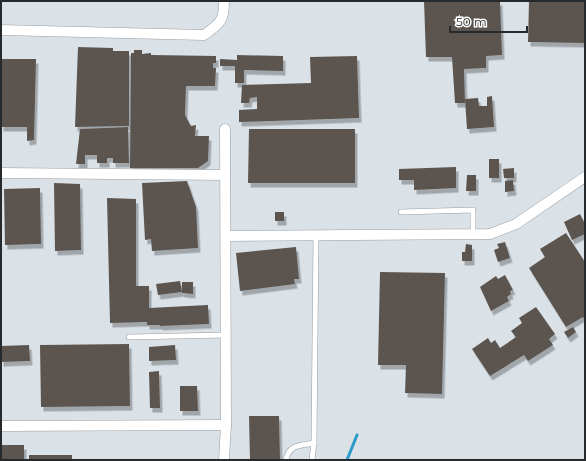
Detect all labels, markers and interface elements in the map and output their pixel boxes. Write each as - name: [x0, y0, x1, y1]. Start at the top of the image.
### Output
- scale bar: [450, 8, 527, 34]
- text: 50 m: [456, 14, 487, 29]

